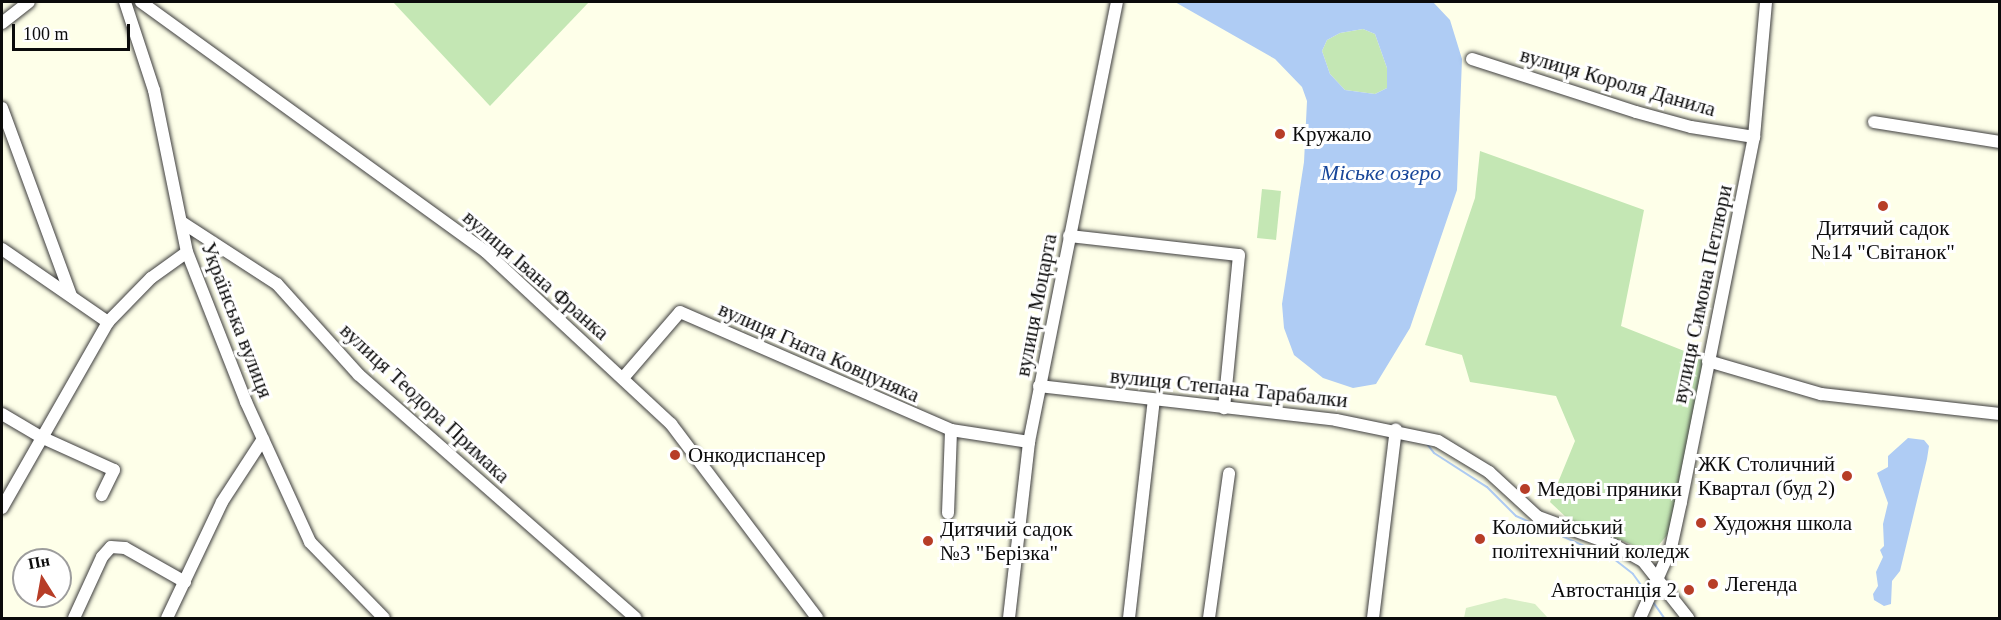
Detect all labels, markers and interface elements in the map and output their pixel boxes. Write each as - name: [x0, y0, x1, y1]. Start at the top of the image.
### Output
- scale bar: [15, 12, 134, 50]
- text: 100 m: [23, 24, 69, 44]
- street label: вулиця Короля Данила: [1517, 42, 1719, 122]
- place label: Кружало: [1292, 121, 1371, 147]
- marker: Кружало: [1273, 127, 1287, 141]
- water label: Міське озеро: [1321, 160, 1441, 186]
- street label: вулиця Симона Петлюри: [1667, 183, 1737, 405]
- marker: Дитячий садок №14 "Світанок": [1876, 199, 1890, 213]
- street label: вулиця Івана Франка: [458, 205, 614, 345]
- place label: Дитячий садок №14 "Світанок": [1811, 215, 1955, 265]
- street label: вулиця Моцарта: [1010, 232, 1062, 378]
- street label: Українська вулиця: [196, 239, 278, 401]
- street label: вулиця Гната Ковцуняка: [715, 296, 923, 408]
- street label: вулиця Теодора Примака: [335, 318, 515, 488]
- street label: вулиця Степана Тарабалки: [1109, 363, 1349, 413]
- place label: Онкодиспансер: [688, 442, 826, 468]
- marker: Онкодиспансер: [666, 446, 684, 464]
- place label: ЖК Столичний Квартал (буд 2): [1698, 451, 1835, 501]
- marker: ЖК Столичний Квартал (буд 2): [1840, 469, 1854, 483]
- place label: Медові пряники: [1537, 476, 1682, 502]
- marker: Медові пряники: [1518, 482, 1532, 496]
- place label: Художня школа: [1713, 510, 1852, 536]
- place label: Коломийський політехнічний коледж: [1492, 514, 1689, 564]
- place label: Дитячий садок №3 "Берізка": [940, 516, 1073, 566]
- marker: Художня школа: [1694, 516, 1708, 530]
- marker: Коломийський політехнічний коледж: [1473, 532, 1487, 546]
- marker: Дитячий садок №3 "Берізка": [921, 534, 935, 548]
- north arrow: [12, 548, 72, 608]
- text: Пн: [27, 551, 51, 572]
- place label: Легенда: [1725, 571, 1797, 597]
- place label: Автостанція 2: [1551, 577, 1677, 603]
- marker: Легенда: [1706, 577, 1720, 591]
- marker: Автостанція 2: [1682, 583, 1696, 597]

